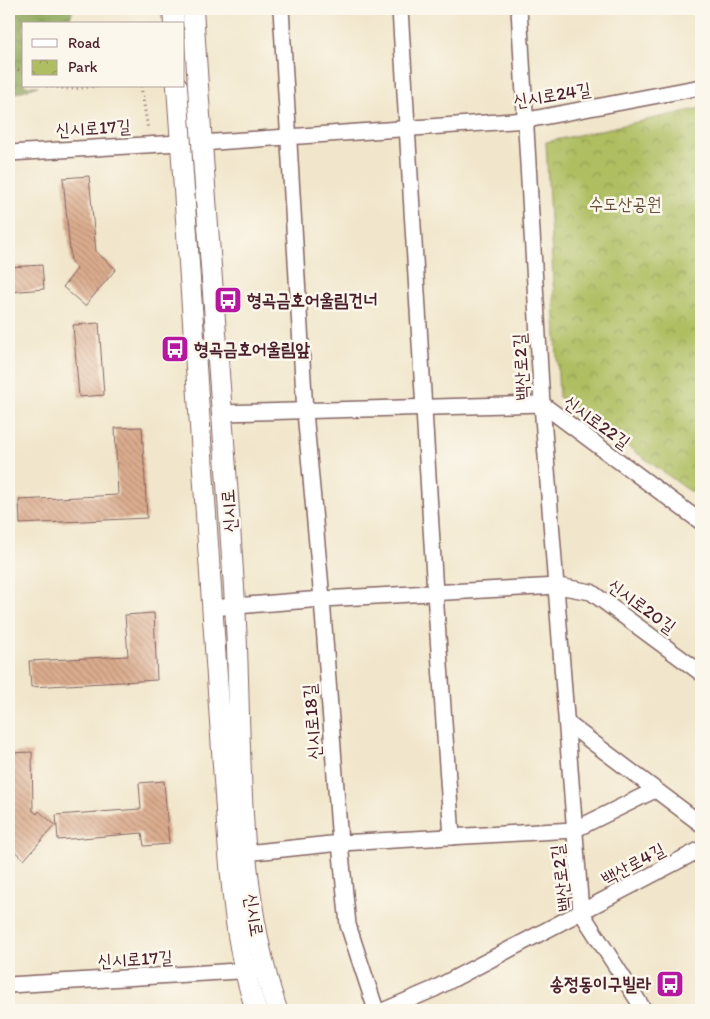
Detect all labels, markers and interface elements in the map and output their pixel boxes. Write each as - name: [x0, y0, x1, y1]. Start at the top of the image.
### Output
- legend: [22, 22, 185, 88]
- text: Road: [68, 34, 101, 52]
- text: Park: [68, 58, 98, 76]
- street label: 신시로24길: [512, 78, 593, 112]
- street label: 신시로17길: [55, 115, 132, 141]
- park label: 수도산공원: [589, 193, 661, 215]
- bus stop icon: 형곡금호어울림건너: [213, 285, 243, 315]
- place label: 형곡금호어울림건너: [247, 289, 377, 311]
- street label: 백산로2길: [508, 332, 534, 401]
- bus stop icon: 형곡금호어울림앞: [160, 334, 190, 364]
- place label: 형곡금호어울림앞: [194, 338, 310, 360]
- street label: 신시로22길: [559, 391, 635, 454]
- street label: 신시로: [217, 489, 241, 533]
- street label: 신시로20길: [604, 574, 681, 638]
- street label: 신시로18길: [298, 683, 326, 761]
- street label: 백산로4길: [597, 838, 669, 890]
- street label: 백산로2길: [546, 843, 576, 913]
- street label: 신시로: [240, 892, 268, 938]
- street label: 신시로17길: [97, 946, 174, 972]
- bus stop icon: 송정동이구빌라: [655, 969, 685, 999]
- place label: 송정동이구빌라: [550, 973, 652, 995]

